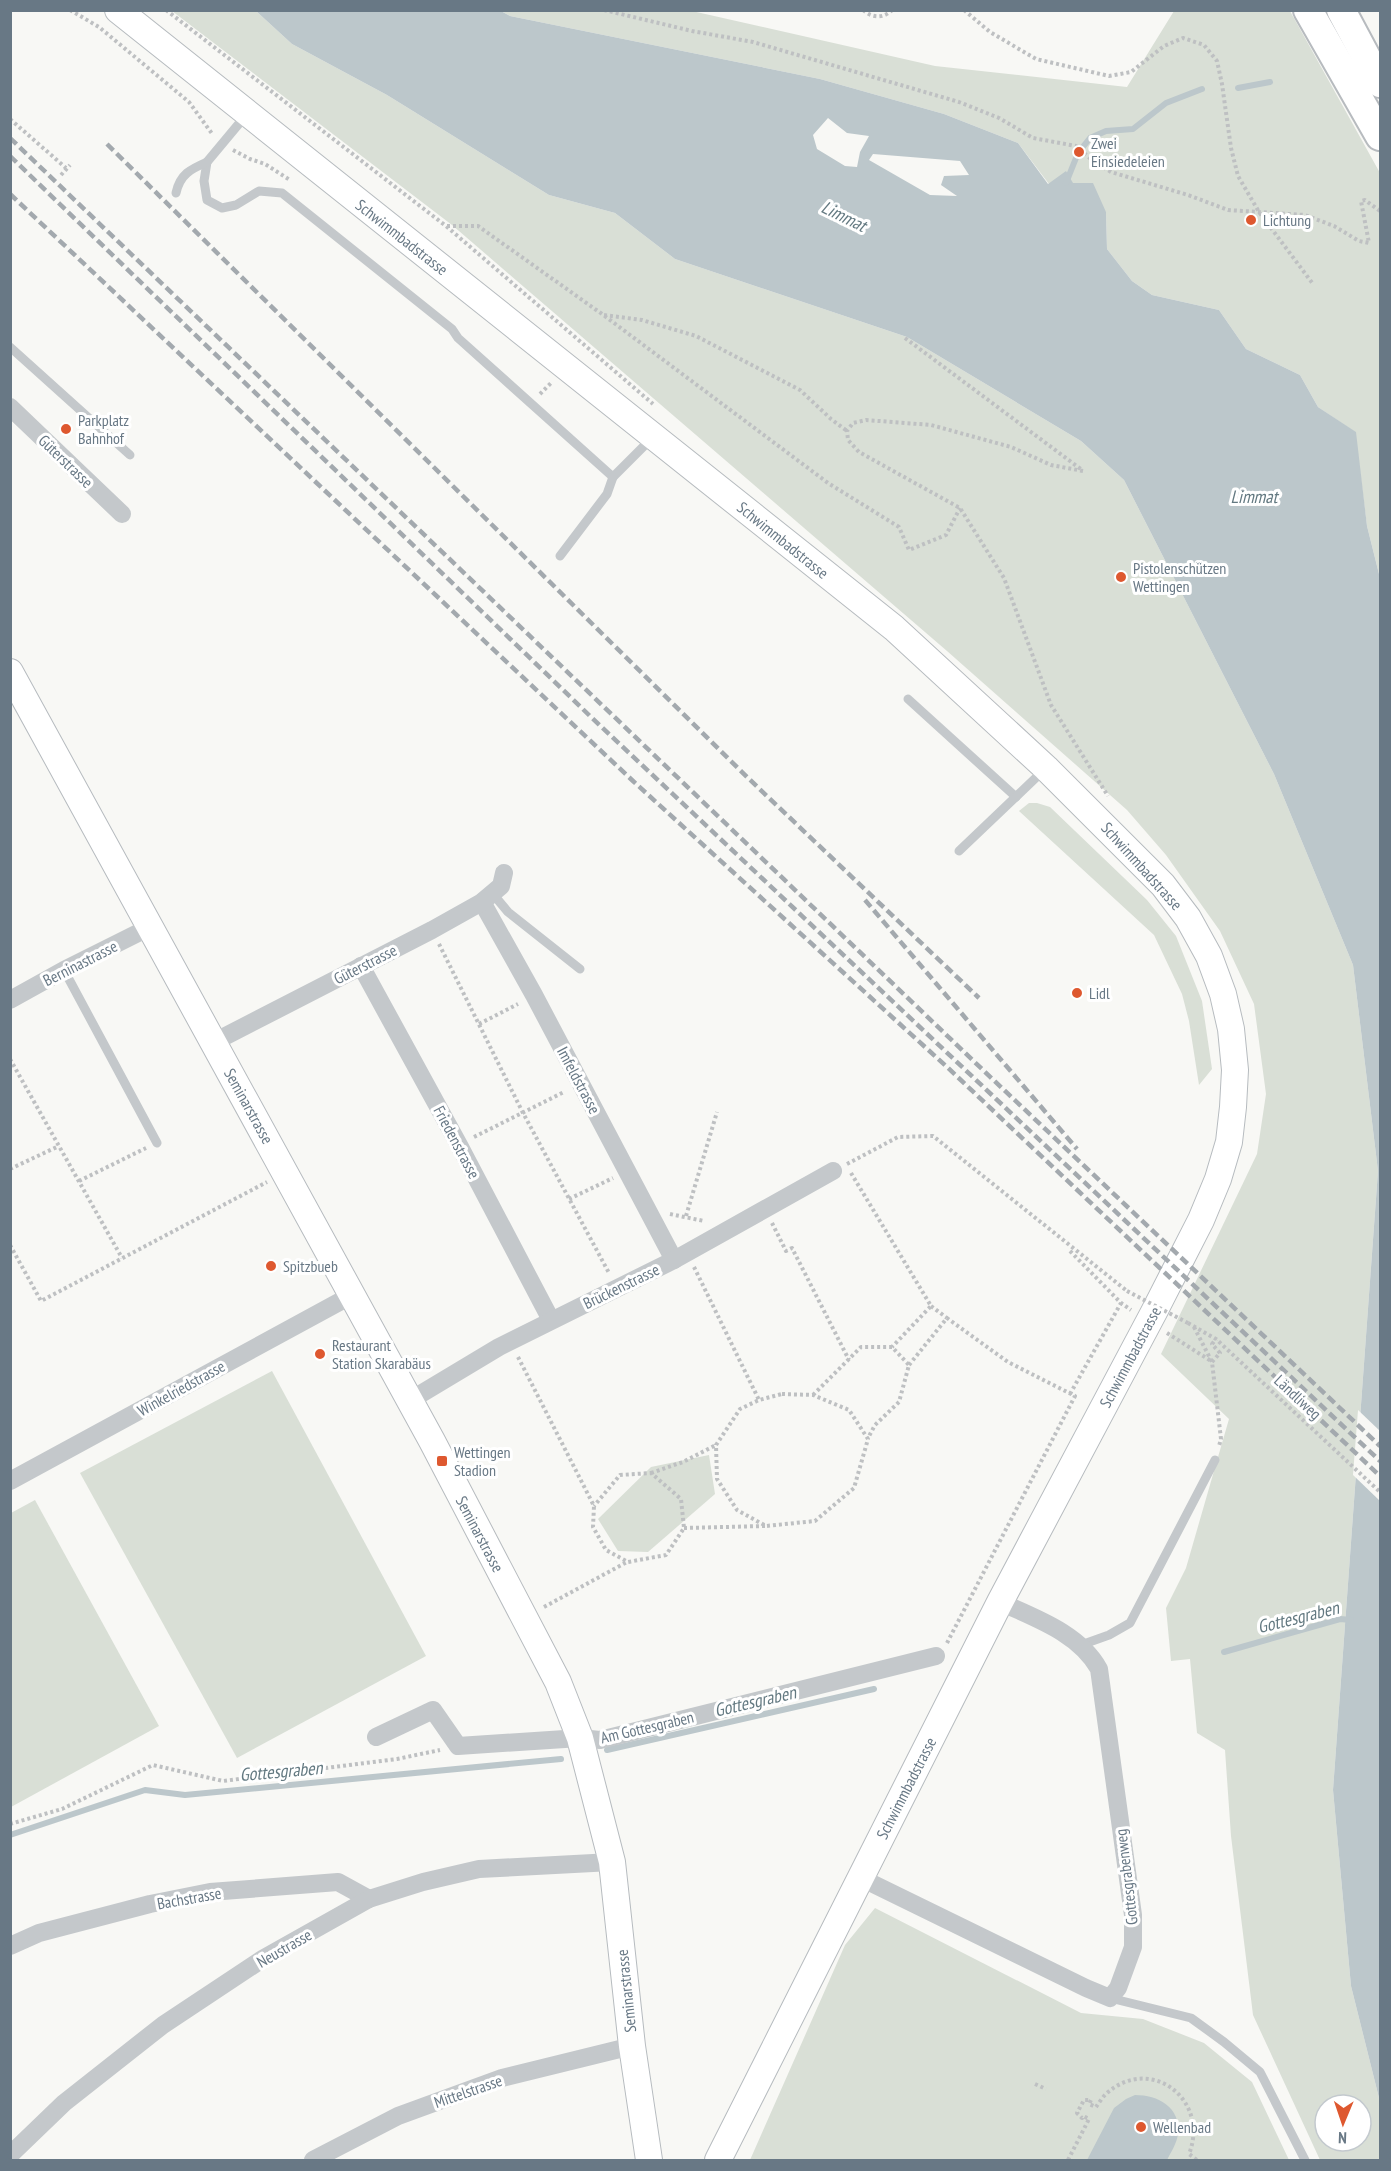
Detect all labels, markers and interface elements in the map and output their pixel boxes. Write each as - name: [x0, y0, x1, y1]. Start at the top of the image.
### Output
- place label: Zwei Einsiedeleien: [1091, 133, 1165, 171]
- marker: Zwei Einsiedeleien: [1072, 145, 1086, 159]
- street label: Schwimmbadstrasse: [352, 195, 452, 279]
- water label: Limmat: [818, 195, 872, 238]
- place label: Lichtung: [1263, 210, 1311, 230]
- marker: Lichtung: [1244, 213, 1258, 227]
- place label: Parkplatz Bahnhof: [78, 410, 129, 448]
- marker: Parkplatz Bahnhof: [59, 422, 73, 436]
- street label: Güterstrasse: [35, 430, 97, 492]
- water label: Limmat: [1231, 485, 1280, 508]
- street label: Schwimmbadstrasse: [733, 497, 833, 583]
- place label: Pistolenschützen Wettingen: [1133, 558, 1226, 596]
- marker: Pistolenschützen Wettingen: [1114, 570, 1128, 584]
- street label: Schwimmbadstrasse: [1097, 818, 1187, 914]
- street label: Berninastrasse: [40, 936, 120, 990]
- street label: Güterstrasse: [330, 940, 400, 988]
- place label: Lidl: [1089, 983, 1110, 1003]
- marker: Lidl: [1070, 986, 1084, 1000]
- street label: Imfeldstrasse: [553, 1043, 605, 1117]
- street label: Seminarstrasse: [220, 1065, 278, 1147]
- street label: Friedenstrasse: [429, 1102, 485, 1182]
- place label: Spitzbueb: [283, 1256, 338, 1276]
- marker: Spitzbueb: [264, 1259, 278, 1273]
- street label: Brückenstrasse: [580, 1259, 662, 1313]
- street label: Schwimmbadstrasse: [1095, 1303, 1165, 1411]
- place label: Restaurant Station Skarabäus: [332, 1335, 431, 1373]
- marker: Restaurant Station Skarabäus: [313, 1347, 327, 1361]
- street label: Winkelriedstrasse: [134, 1356, 228, 1420]
- street label: Ländliweg: [1270, 1370, 1326, 1424]
- place label: Wettingen Stadion: [454, 1442, 511, 1480]
- marker: Wettingen Stadion: [435, 1454, 449, 1468]
- street label: Seminarstrasse: [452, 1493, 508, 1575]
- water label: Gottesgraben: [1255, 1596, 1342, 1638]
- water label: Gottesgraben: [712, 1680, 799, 1722]
- street label: Am Gottesgraben: [598, 1707, 696, 1747]
- street label: Schwimmbadstrasse: [872, 1734, 940, 1842]
- water label: Gottesgraben: [239, 1756, 324, 1786]
- street label: Gottesgrabenweg: [1110, 1828, 1142, 1926]
- street label: Bachstrasse: [155, 1883, 223, 1913]
- street label: Neustrasse: [253, 1924, 315, 1972]
- street label: Seminarstrasse: [612, 1949, 640, 2033]
- street label: Mittelstrasse: [431, 2070, 505, 2112]
- north arrow: [1313, 2093, 1373, 2153]
- place label: Wellenbad: [1153, 2117, 1211, 2137]
- marker: Wellenbad: [1134, 2120, 1148, 2134]
- text: N: [1338, 2128, 1347, 2148]

